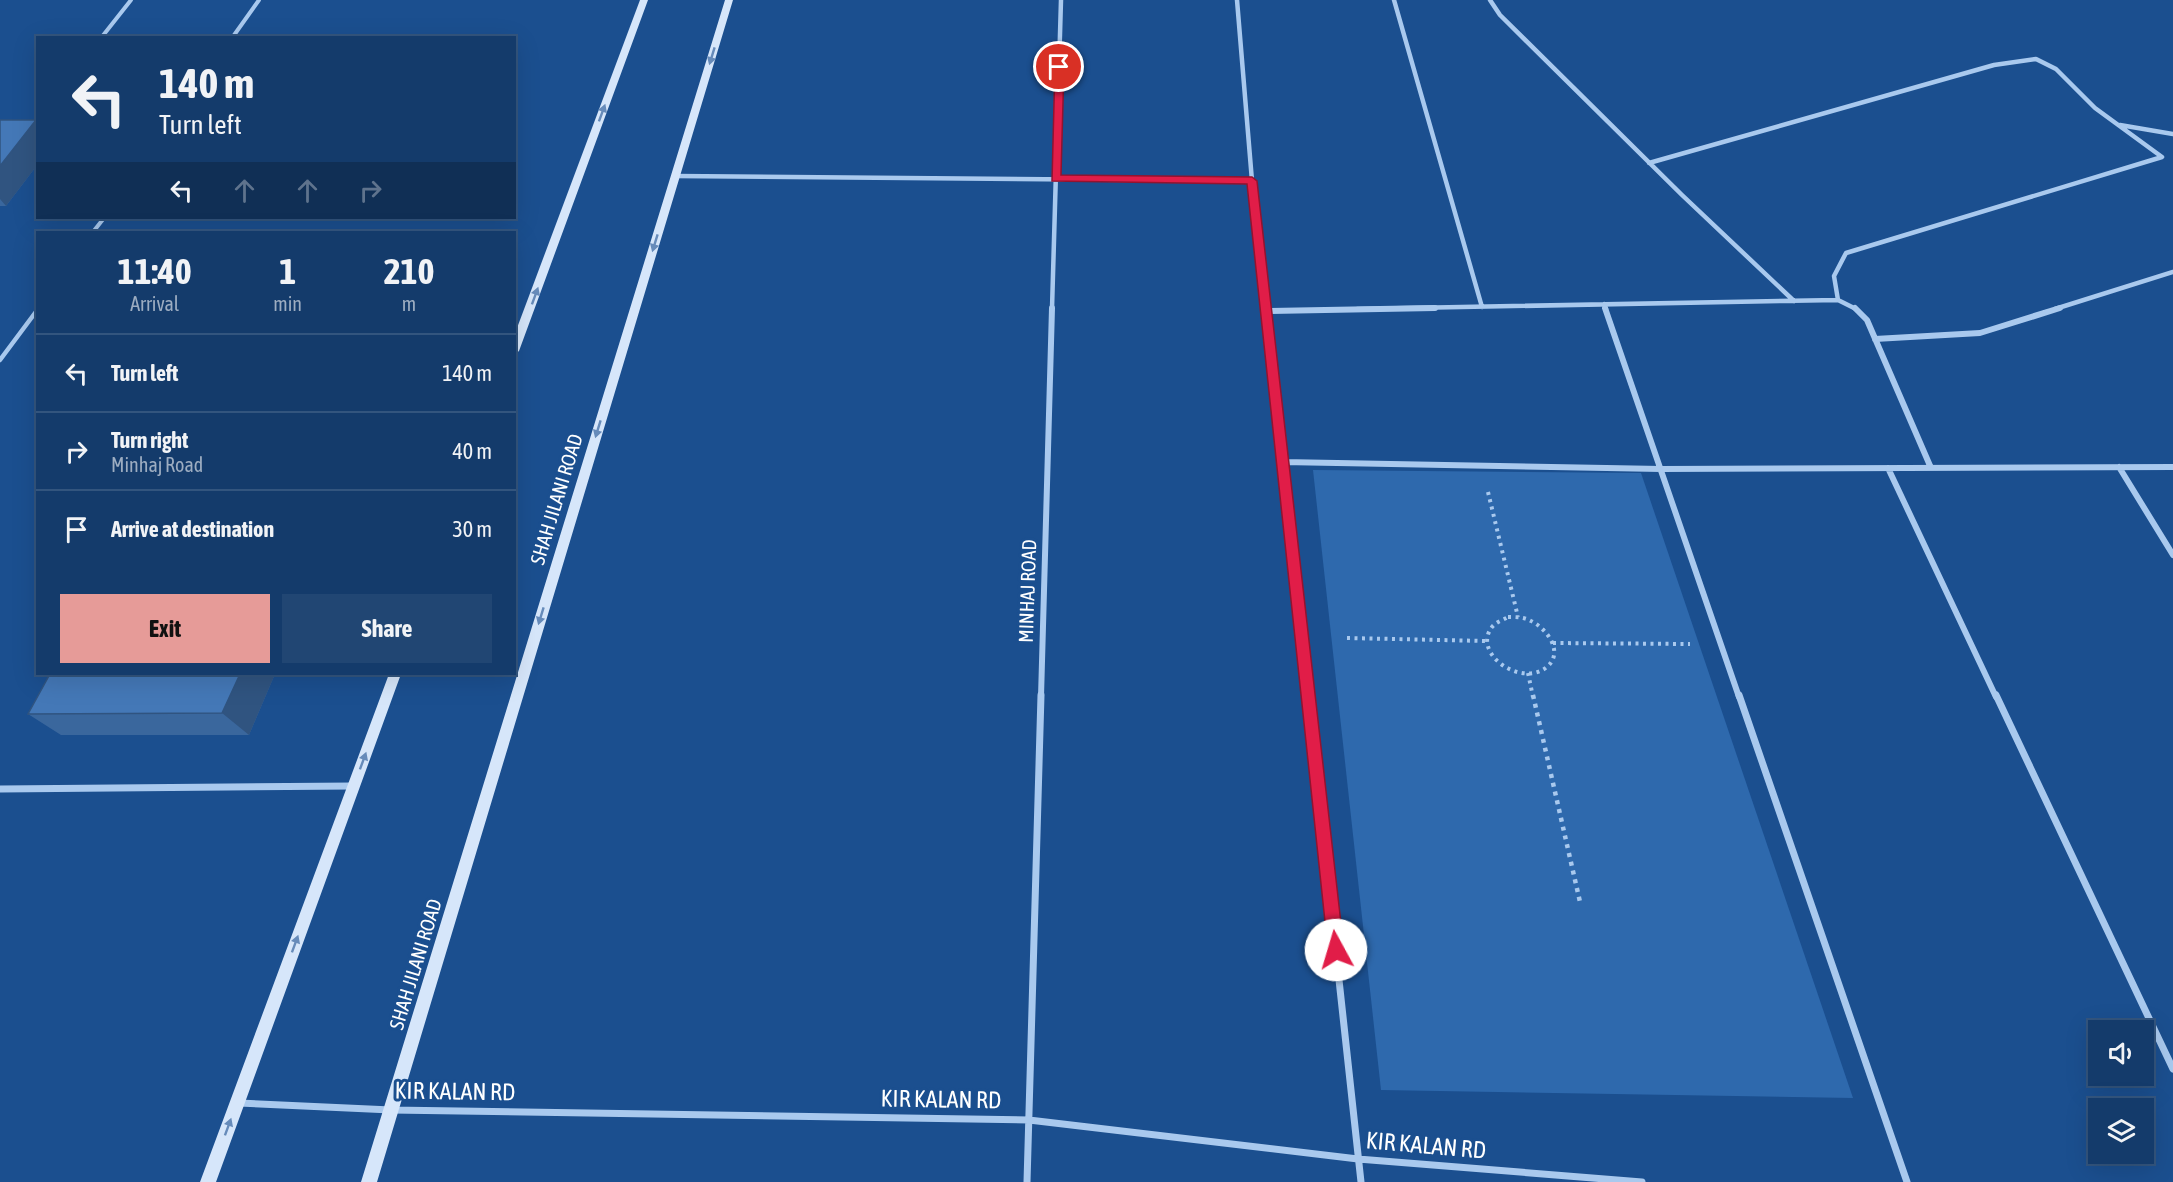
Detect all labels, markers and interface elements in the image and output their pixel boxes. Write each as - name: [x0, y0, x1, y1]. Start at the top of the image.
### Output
- pin: [1033, 41, 1084, 92]
- one-way arrow: [707, 47, 716, 65]
- icon: arrive: [1042, 50, 1075, 83]
- text: 140 m: [159, 59, 254, 107]
- icon: left: [60, 60, 138, 138]
- one-way arrow: [598, 104, 608, 122]
- text: Turn left: [159, 109, 242, 140]
- icon: left: [165, 174, 198, 207]
- icon: ahead: [228, 174, 261, 207]
- icon: ahead: [291, 174, 324, 207]
- icon: right: [354, 174, 387, 207]
- one-way arrow: [650, 234, 659, 252]
- text: 11:40: [118, 250, 192, 292]
- text: 1: [279, 250, 296, 292]
- text: 210: [384, 250, 434, 292]
- one-way arrow: [530, 287, 540, 305]
- text: Arrival: [130, 292, 179, 315]
- text: min: [273, 292, 302, 315]
- text: m: [402, 292, 416, 315]
- icon: left: [60, 357, 93, 390]
- text: Turn left: [111, 360, 178, 386]
- text: 140 m: [442, 360, 492, 386]
- one-way arrow: [593, 420, 602, 438]
- text: Turn right: [111, 427, 188, 453]
- street label: SHAH JILANI ROAD: [525, 431, 587, 567]
- icon: right: [60, 435, 93, 468]
- text: 40 m: [452, 438, 492, 464]
- text: Minhaj Road: [111, 453, 203, 476]
- icon: arrive: [60, 513, 93, 546]
- text: Arrive at destination: [111, 516, 274, 542]
- text: 30 m: [452, 516, 492, 542]
- street label: MINHAJ ROAD: [1014, 539, 1040, 643]
- button: Exit: [60, 594, 270, 663]
- button: Share: [282, 594, 492, 663]
- one-way arrow: [536, 607, 545, 625]
- one-way arrow: [359, 752, 368, 770]
- street label: SHAH JILANI ROAD: [384, 896, 446, 1032]
- position arrow: [1304, 918, 1368, 982]
- one-way arrow: [291, 935, 301, 953]
- map controls: [2088, 1020, 2154, 1164]
- button: sound: [2088, 1020, 2154, 1086]
- street label: KIR KALAN RD: [394, 1076, 516, 1106]
- street label: KIR KALAN RD: [880, 1084, 1002, 1114]
- button: layers: [2088, 1098, 2154, 1164]
- one-way arrow: [223, 1118, 233, 1136]
- street label: KIR KALAN RD: [1365, 1126, 1487, 1164]

